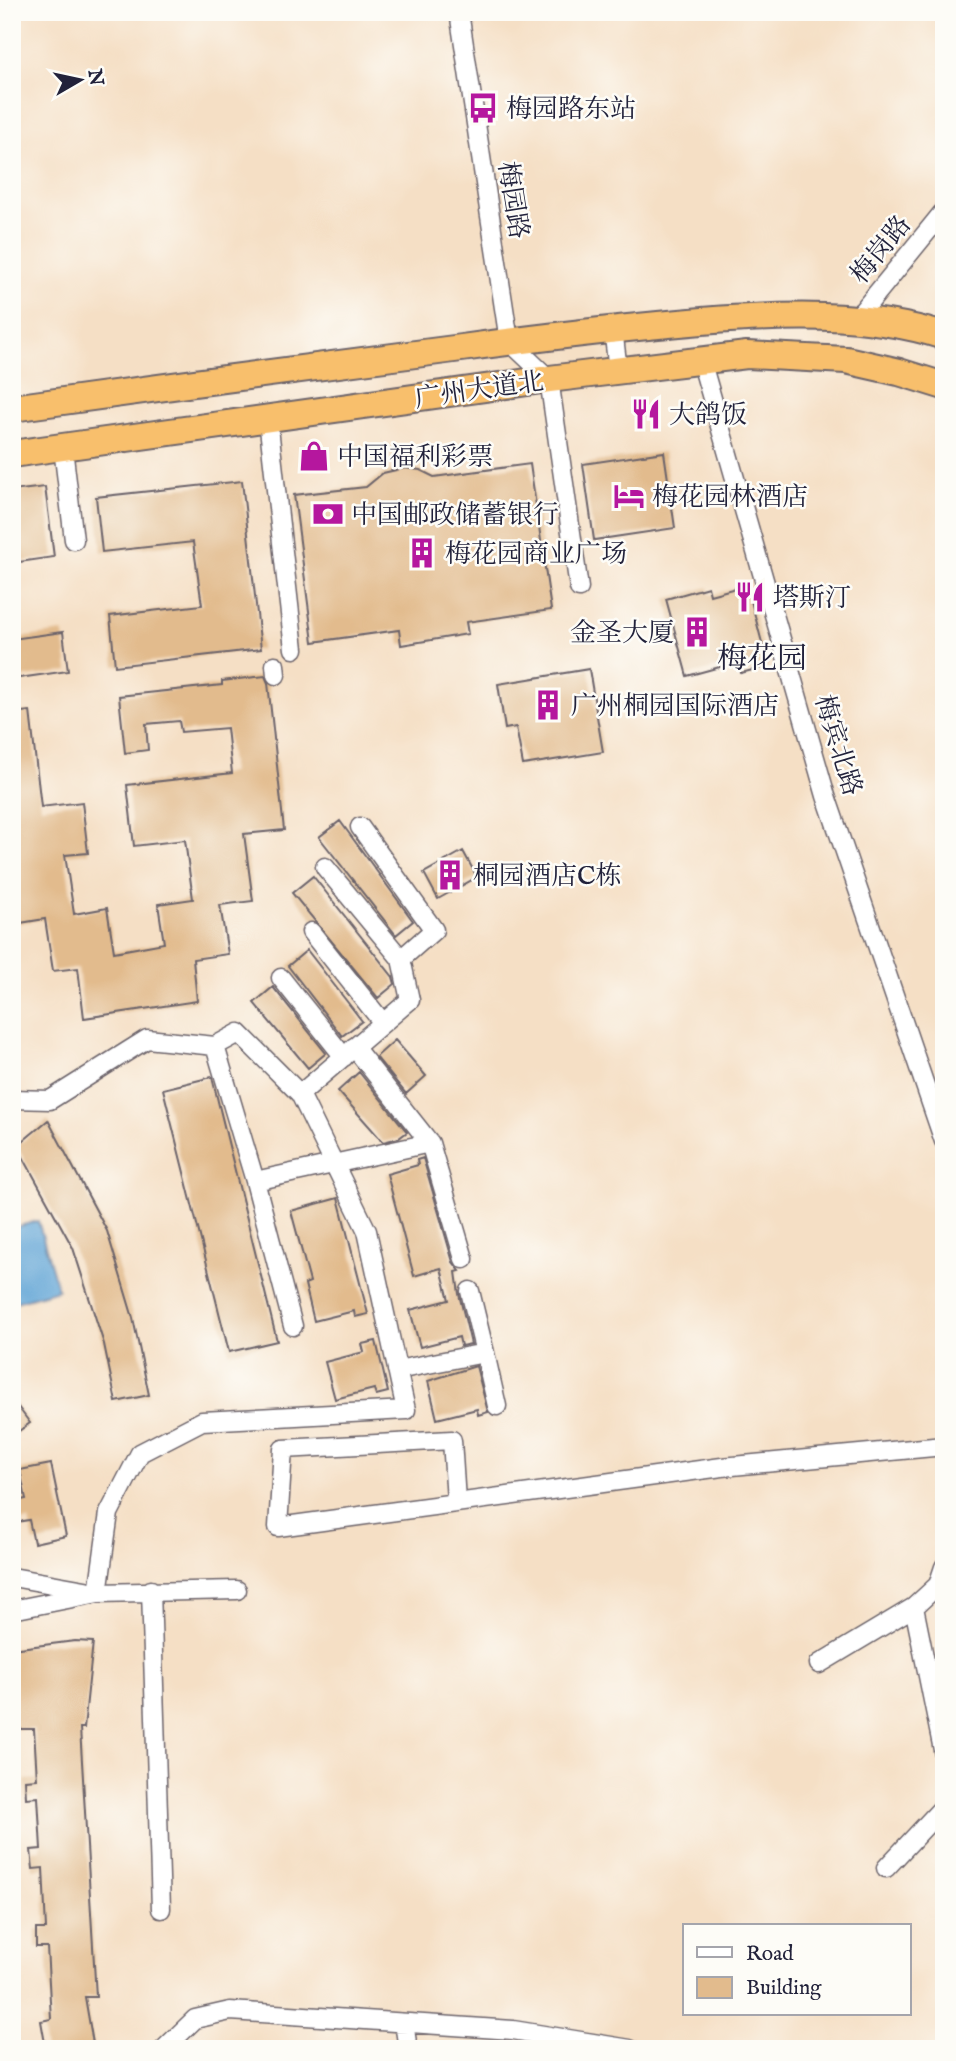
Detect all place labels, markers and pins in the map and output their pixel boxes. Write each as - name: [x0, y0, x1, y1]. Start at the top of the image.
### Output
- bus stop icon: 梅园路东站: [466, 91, 500, 125]
- place label: 梅园路东站: [506, 93, 636, 126]
- restaurant icon: 大鸽饭: [629, 397, 663, 431]
- place label: 大鸽饭: [669, 399, 747, 432]
- shop icon: 中国福利彩票: [297, 439, 331, 473]
- place label: 中国福利彩票: [337, 441, 493, 474]
- hotel icon: 梅花园林酒店: [612, 479, 646, 513]
- place label: 梅花园林酒店: [652, 481, 808, 514]
- bank icon: 中国邮政储蓄银行: [311, 497, 345, 531]
- place label: 中国邮政储蓄银行: [351, 499, 559, 532]
- building icon: 梅花园商业广场: [405, 536, 439, 570]
- place label: 梅花园商业广场: [445, 538, 627, 571]
- restaurant icon: 塔斯汀: [733, 580, 767, 614]
- place label: 塔斯汀: [773, 582, 851, 615]
- building icon: 金圣大厦: [680, 615, 714, 649]
- place label: 金圣大厦: [570, 617, 674, 650]
- building icon: 广州桐园国际酒店: [531, 688, 565, 722]
- place label: 广州桐园国际酒店: [571, 690, 779, 723]
- building icon: 桐园酒店C栋: [433, 858, 467, 892]
- place label: 桐园酒店C栋: [473, 860, 622, 893]

